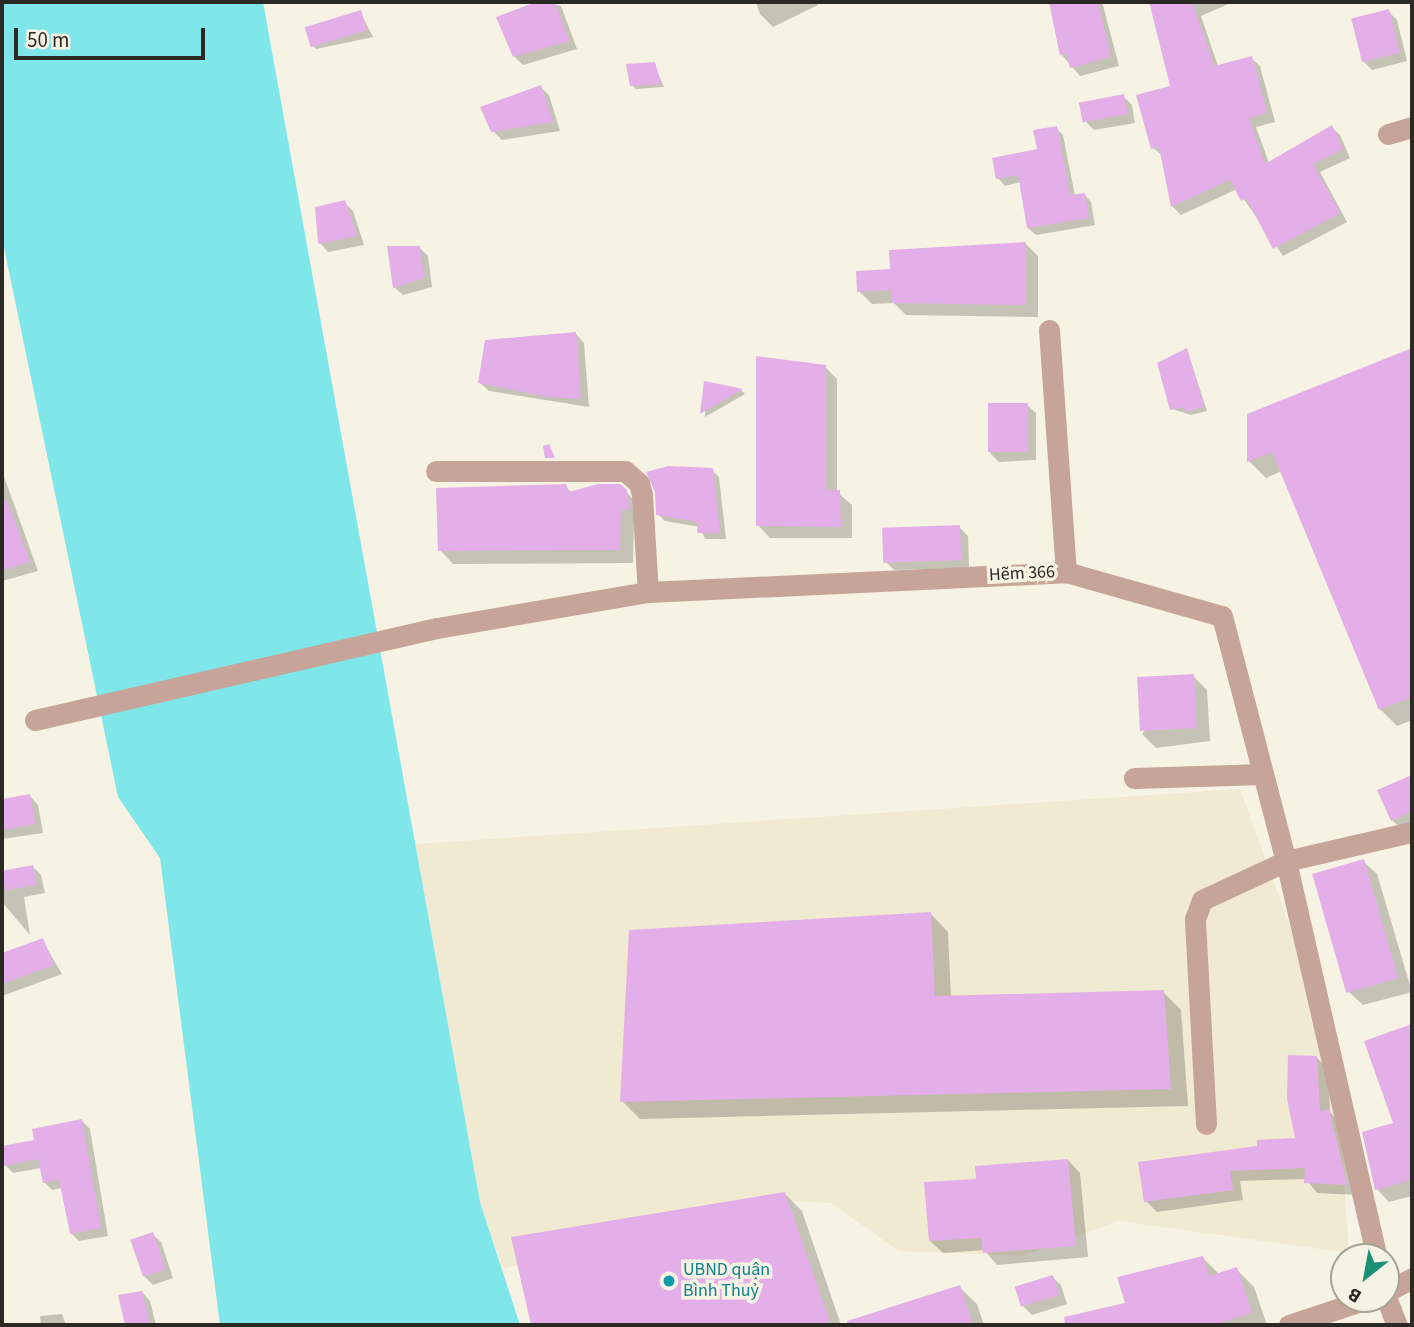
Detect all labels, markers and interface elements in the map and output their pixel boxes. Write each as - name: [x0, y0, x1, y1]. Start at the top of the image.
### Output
- scale bar: [18, 14, 208, 58]
- text: 50 m: [27, 25, 69, 55]
- street label: Hẽm 366: [988, 561, 1056, 587]
- north arrow: [1330, 1243, 1400, 1313]
- place label: UBND quận Bình Thuỷ: [683, 1260, 770, 1302]
- marker: UBND quận Bình Thuỷ: [661, 1273, 677, 1289]
- text: B: [1343, 1280, 1367, 1309]

